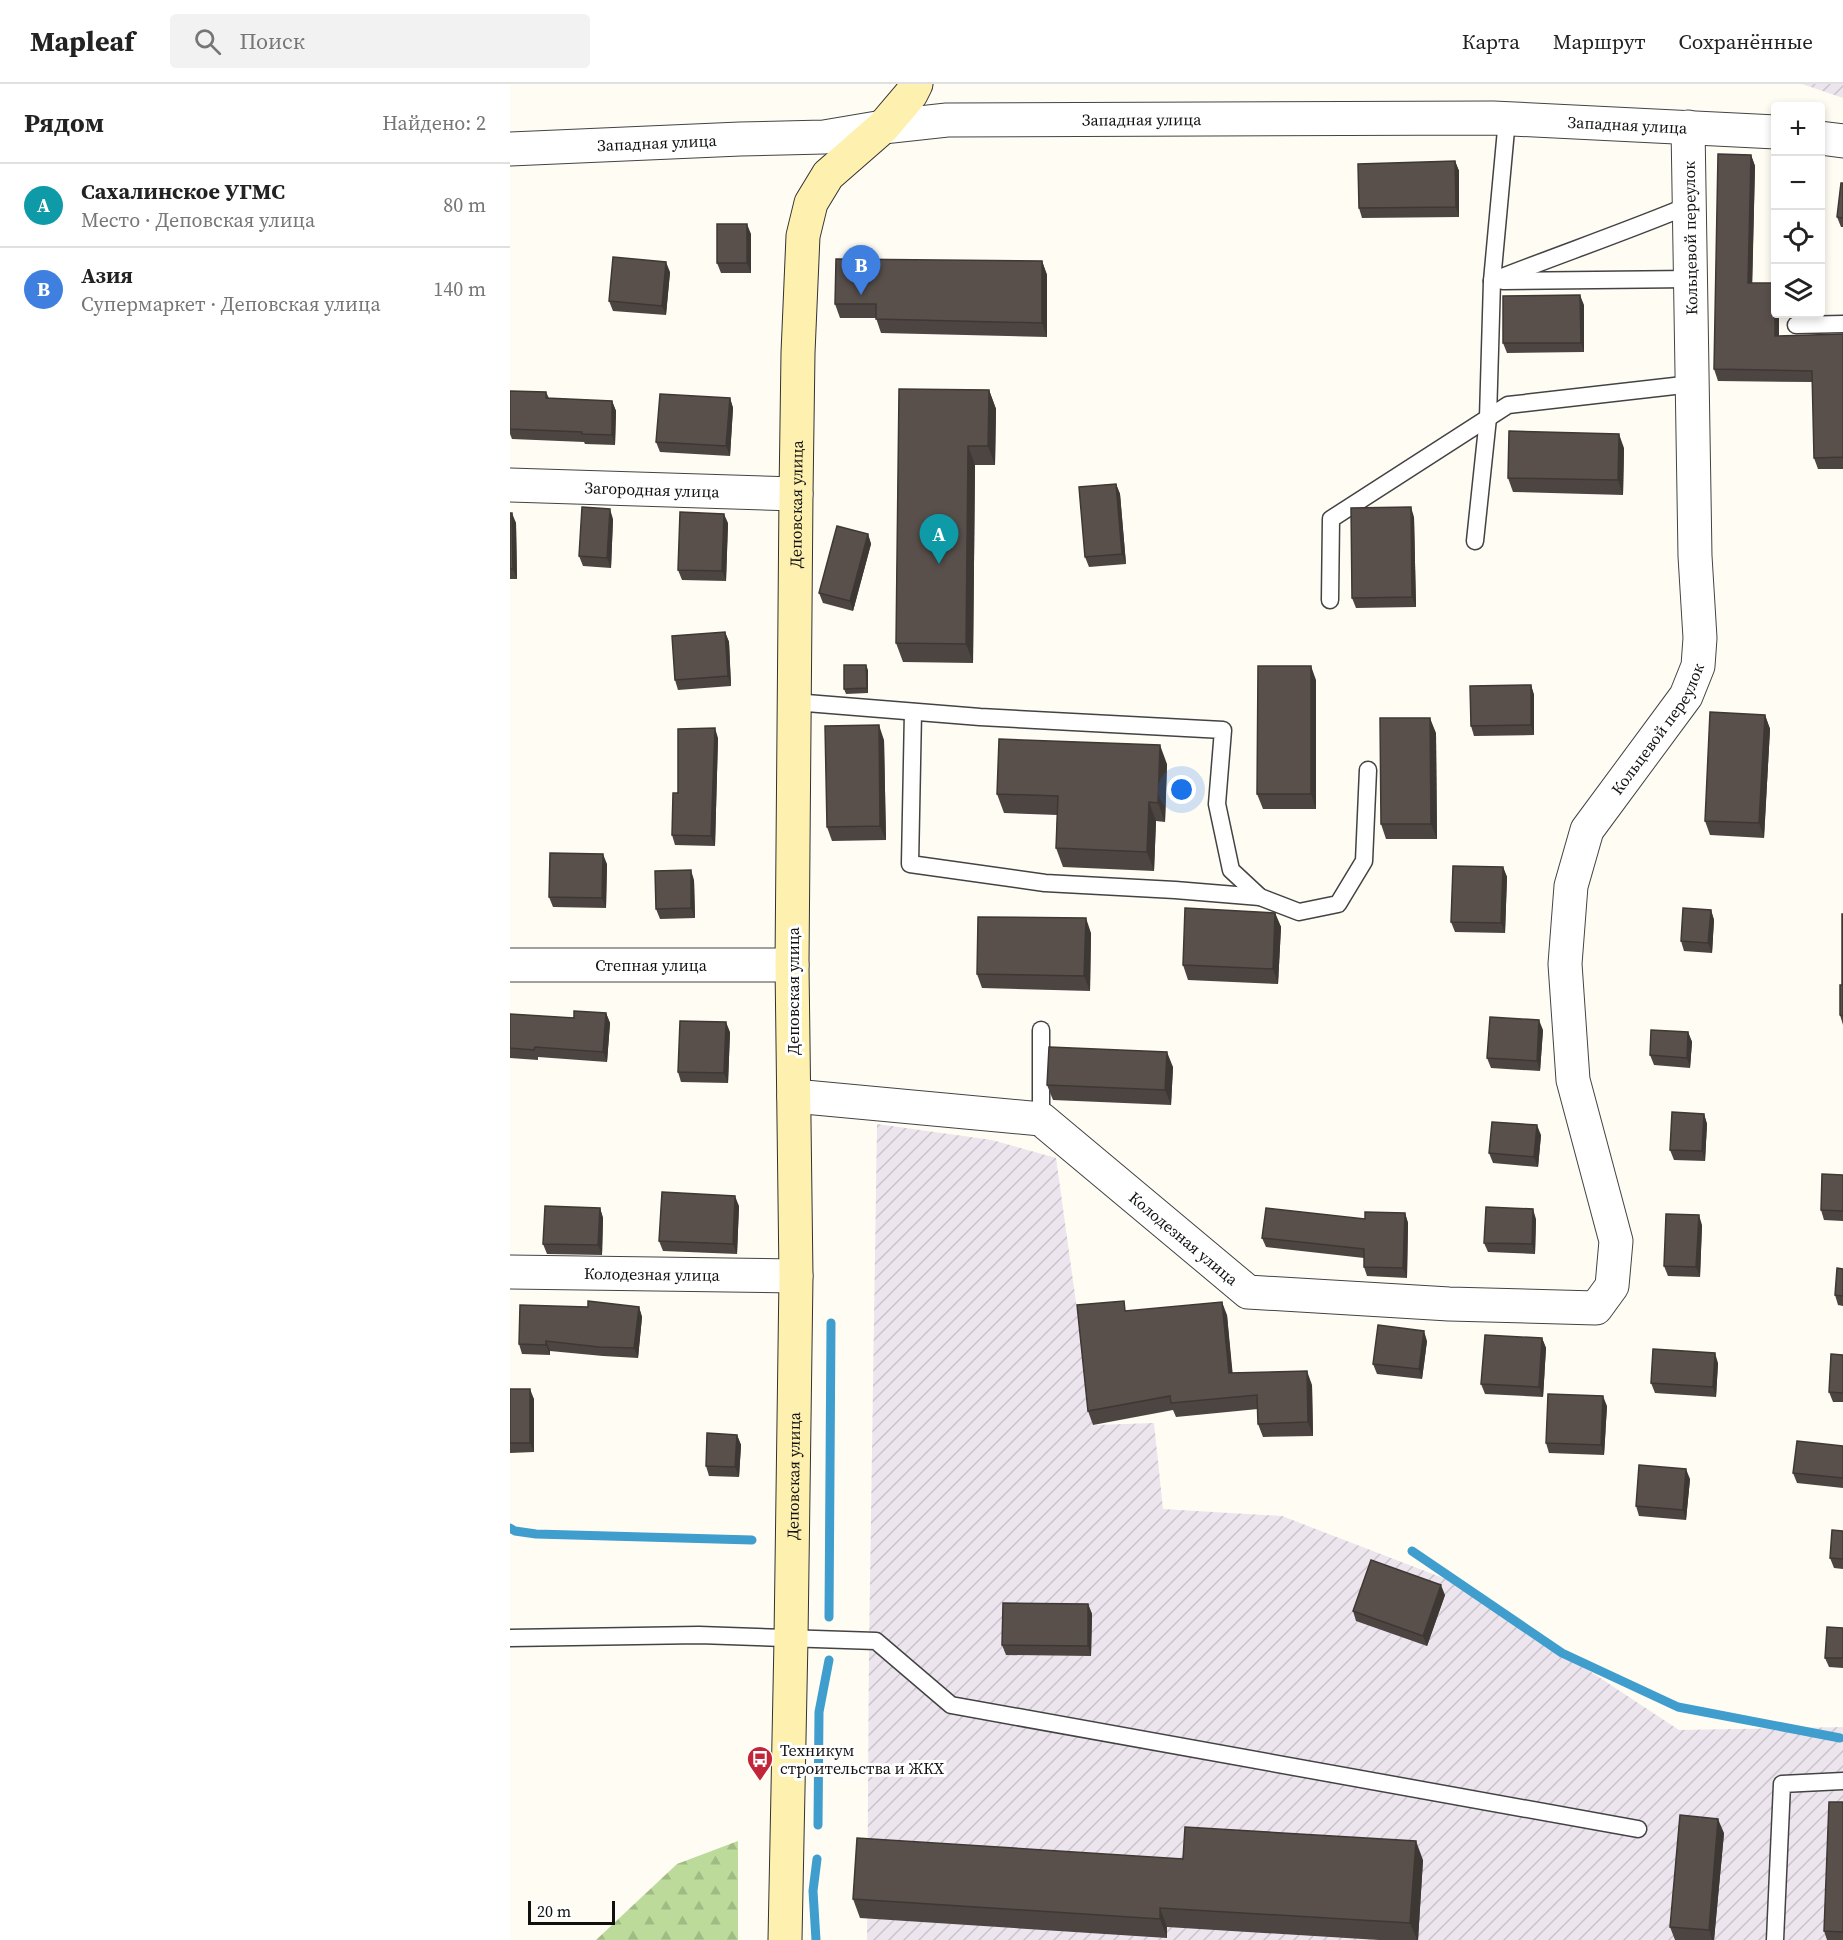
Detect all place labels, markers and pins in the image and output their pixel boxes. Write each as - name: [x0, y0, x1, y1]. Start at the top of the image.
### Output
- pin: B: [842, 246, 880, 295]
- pin: A: [920, 514, 958, 564]
- place label: Техникум строительства и ЖКХ: [780, 1739, 945, 1779]
- bus stop icon: Техникум строительства и ЖКХ: [745, 1744, 775, 1782]

